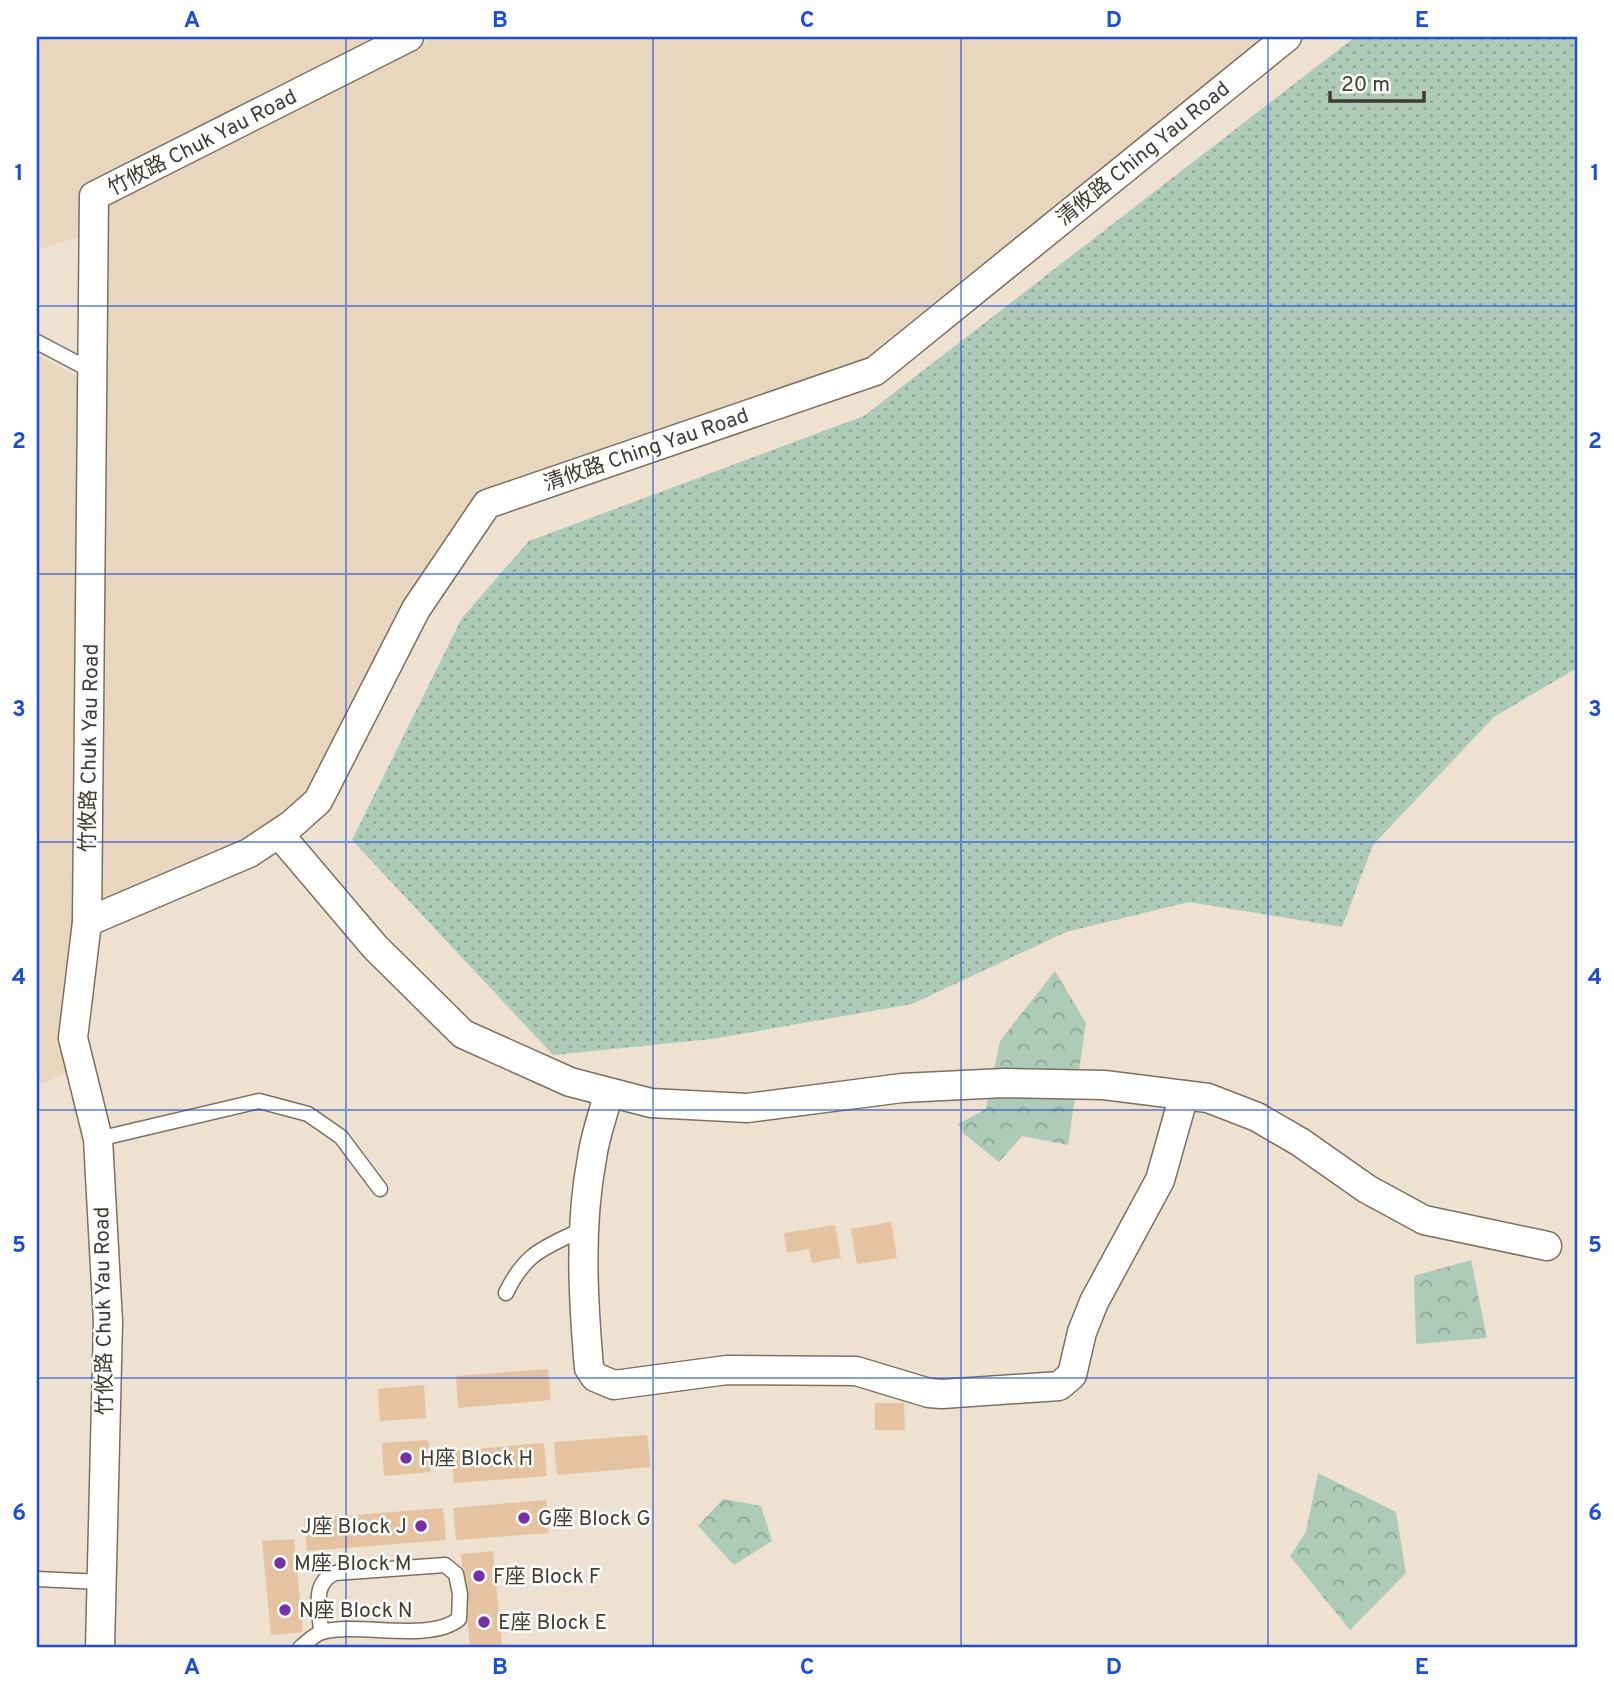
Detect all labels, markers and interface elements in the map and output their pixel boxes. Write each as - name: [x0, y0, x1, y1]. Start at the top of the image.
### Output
- text: A: [184, 7, 200, 36]
- text: B: [492, 7, 508, 36]
- text: C: [800, 7, 814, 36]
- text: D: [1106, 7, 1122, 36]
- text: E: [1415, 7, 1429, 36]
- scale bar: [1330, 60, 1425, 104]
- text: 20 m: [1341, 72, 1390, 99]
- street label: 清攸路 Ching Yau Road: [1052, 76, 1236, 232]
- street label: 竹攸路 Chuk Yau Road: [104, 84, 302, 203]
- text: 1: [14, 160, 24, 189]
- text: 1: [1590, 160, 1600, 189]
- street label: 清攸路 Ching Yau Road: [540, 403, 753, 498]
- text: 2: [12, 428, 26, 457]
- text: 2: [1588, 428, 1602, 457]
- street label: 竹攸路 Chuk Yau Road: [75, 643, 106, 853]
- text: 3: [12, 696, 26, 725]
- text: 3: [1588, 696, 1602, 725]
- text: 4: [12, 964, 26, 993]
- text: 4: [1588, 964, 1602, 993]
- street label: 竹攸路 Chuk Yau Road: [89, 1206, 120, 1416]
- text: 5: [12, 1232, 26, 1261]
- text: 5: [1588, 1232, 1602, 1261]
- place label: H座 Block H: [420, 1446, 533, 1473]
- marker: H座 Block H: [398, 1450, 414, 1466]
- text: 6: [12, 1500, 26, 1529]
- text: 6: [1588, 1500, 1602, 1529]
- place label: G座 Block G: [538, 1506, 651, 1533]
- marker: G座 Block G: [516, 1510, 532, 1526]
- place label: J座 Block J: [300, 1514, 407, 1541]
- marker: J座 Block J: [413, 1518, 429, 1534]
- place label: M座 Block M: [294, 1551, 412, 1578]
- marker: M座 Block M: [272, 1555, 288, 1571]
- place label: F座 Block F: [493, 1564, 600, 1591]
- marker: F座 Block F: [471, 1568, 487, 1584]
- place label: N座 Block N: [299, 1598, 413, 1625]
- marker: N座 Block N: [277, 1602, 293, 1618]
- place label: E座 Block E: [498, 1610, 607, 1637]
- marker: E座 Block E: [476, 1614, 492, 1630]
- text: A: [184, 1654, 200, 1683]
- text: B: [492, 1654, 508, 1683]
- text: C: [800, 1654, 814, 1683]
- text: D: [1106, 1654, 1122, 1683]
- text: E: [1415, 1654, 1429, 1683]

